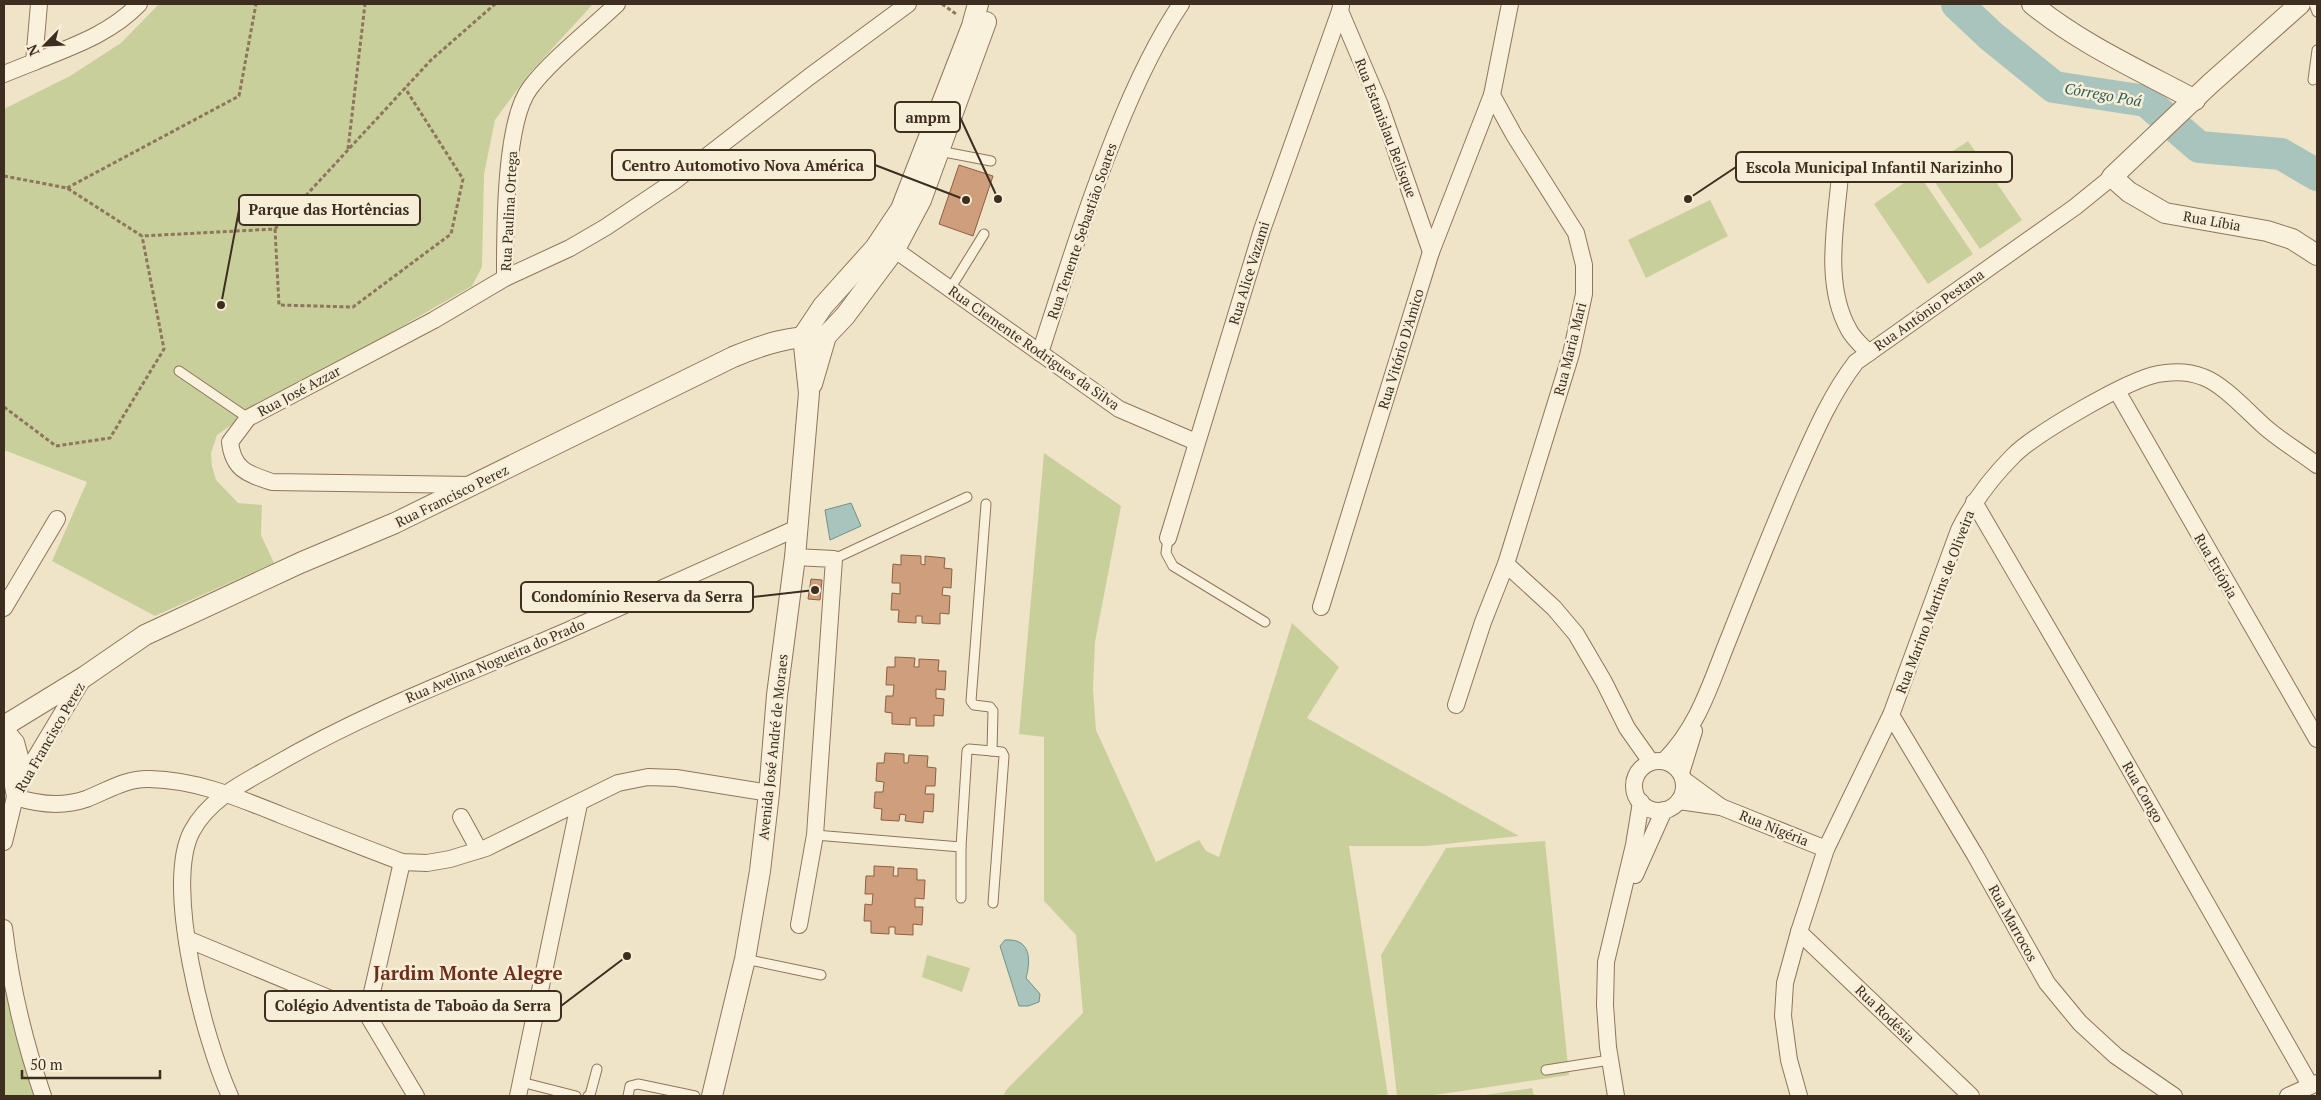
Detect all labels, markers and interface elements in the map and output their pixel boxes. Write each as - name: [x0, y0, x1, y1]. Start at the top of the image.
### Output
- north arrow: [20, 20, 70, 70]
- text: N: [22, 41, 44, 59]
- street label: Rua Estanislau Belisque: [1351, 55, 1422, 200]
- water label: Córrego Poá: [2063, 77, 2143, 111]
- callout: ampm: [895, 102, 960, 132]
- text: ampm: [905, 107, 951, 127]
- street label: Rua Tenente Sebastião Soares: [1042, 140, 1121, 322]
- street label: Rua Paulina Ortega: [496, 150, 521, 272]
- callout: Centro Automotivo Nova América: [612, 150, 875, 180]
- callout: Escola Municipal Infantil Narizinho: [1736, 152, 2012, 182]
- text: Centro Automotivo Nova América: [622, 155, 865, 175]
- text: Escola Municipal Infantil Narizinho: [1746, 157, 2002, 177]
- callout: Parque das Hortências: [239, 195, 420, 225]
- text: Parque das Hortências: [249, 199, 410, 219]
- street label: Rua Líbia: [2182, 206, 2242, 235]
- street label: Rua Alice Vazami: [1224, 219, 1273, 327]
- street label: Rua Antônio Pestana: [1870, 264, 1988, 355]
- street label: Rua Clemente Rodrigues da Silva: [945, 281, 1124, 414]
- street label: Rua Vitório D'Amico: [1373, 286, 1428, 412]
- street label: Rua Maria Mari: [1549, 300, 1590, 398]
- street label: Rua José Azzar: [254, 360, 344, 420]
- street label: Rua Francisco Perez: [392, 460, 512, 531]
- street label: Rua Marino Martins de Oliveira: [1891, 507, 1978, 696]
- street label: Rua Etiópia: [2190, 530, 2243, 602]
- callout: Condomínio Reserva da Serra: [521, 582, 753, 612]
- text: Condomínio Reserva da Serra: [531, 586, 743, 606]
- street label: Rua Avelina Nogueira do Prado: [402, 614, 587, 707]
- street label: Avenida José André de Moraes: [753, 653, 792, 841]
- street label: Rua Francisco Perez: [10, 678, 89, 795]
- street label: Rua Congo: [2118, 758, 2169, 826]
- street label: Rua Nigéria: [1737, 805, 1812, 850]
- street label: Rua Marrocos: [1984, 881, 2042, 965]
- district label: Jardim Monte Alegre: [373, 960, 563, 985]
- street label: Rua Rodésia: [1851, 980, 1919, 1047]
- callout: Colégio Adventista de Taboão da Serra: [265, 991, 561, 1021]
- text: Colégio Adventista de Taboão da Serra: [275, 995, 552, 1015]
- scale bar: [22, 1048, 160, 1080]
- text: 50 m: [30, 1054, 63, 1074]

